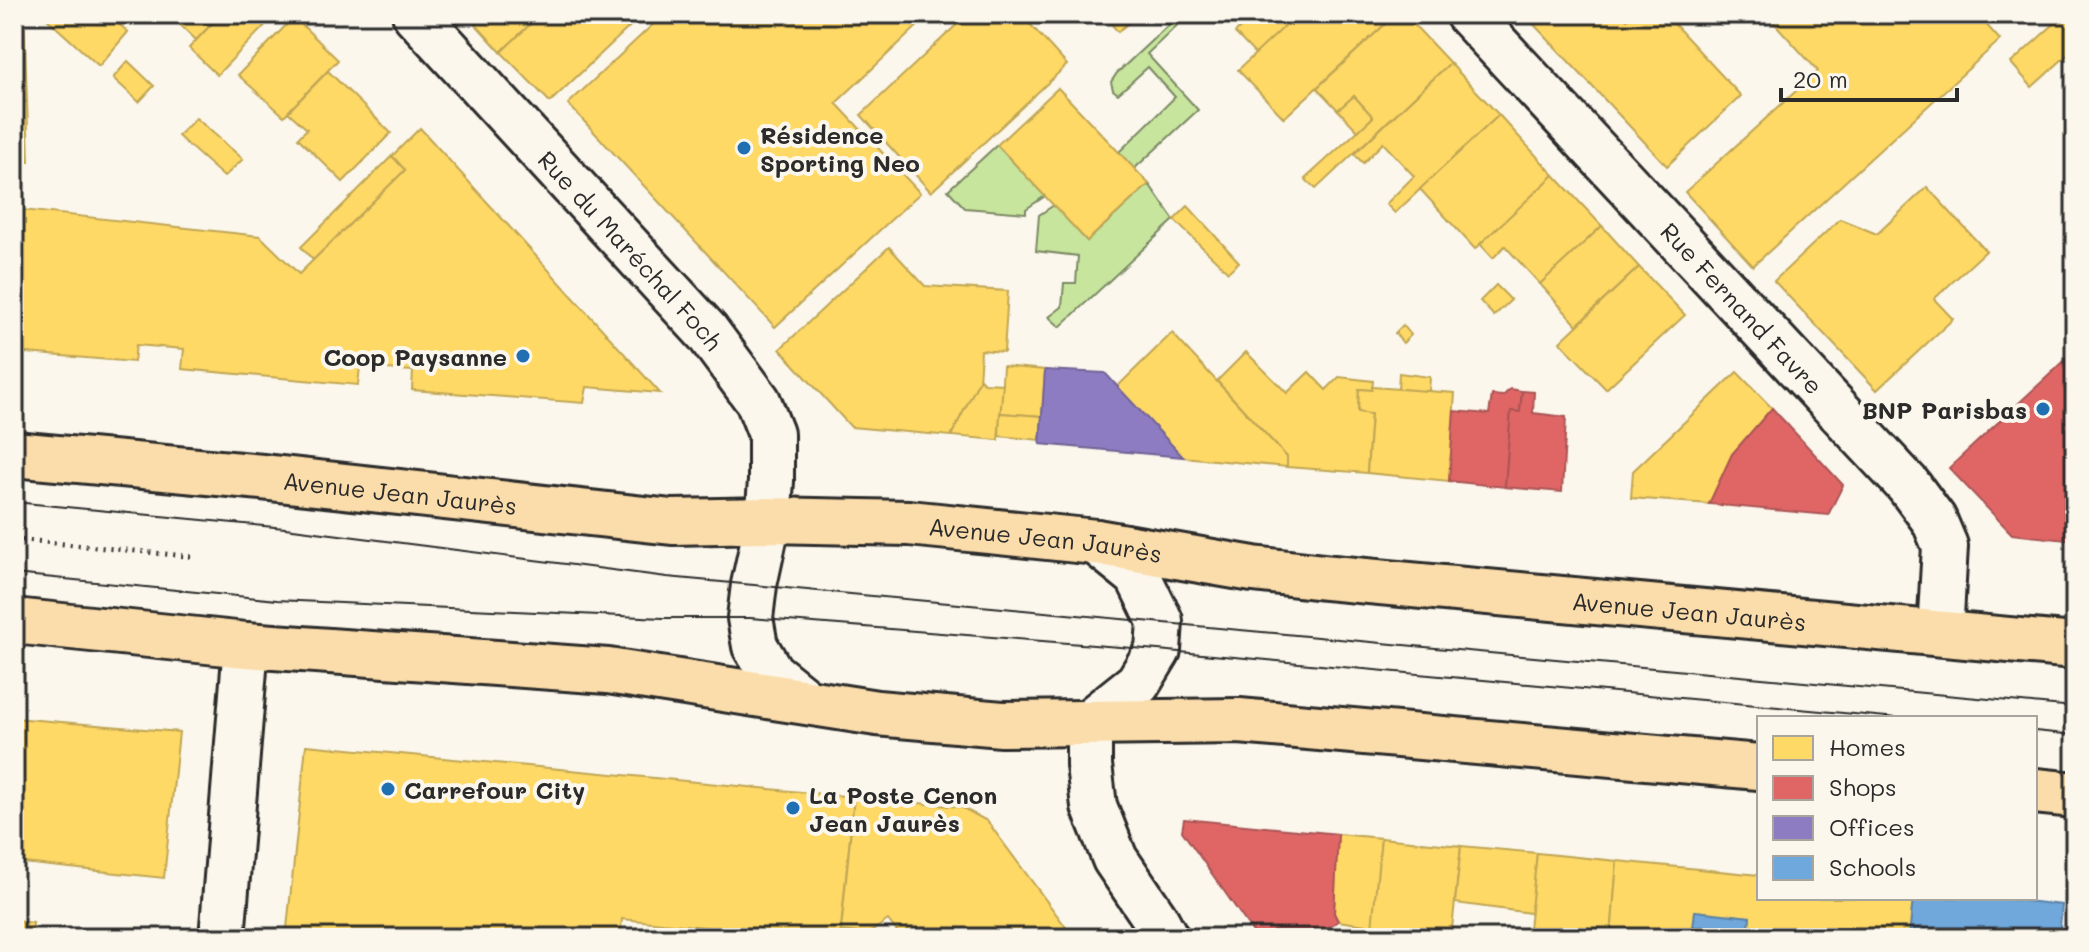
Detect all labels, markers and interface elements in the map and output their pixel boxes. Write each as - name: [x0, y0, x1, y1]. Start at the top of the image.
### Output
- scale bar: [1781, 52, 1957, 102]
- text: 20 m: [1793, 63, 1848, 94]
- place label: Résidence Sporting Neo: [760, 119, 920, 178]
- marker: Résidence Sporting Neo: [735, 139, 753, 157]
- street label: Rue du Maréchal Foch: [532, 144, 730, 356]
- street label: Rue Fernand Favre: [1655, 215, 1830, 400]
- place label: Coop Paysanne: [323, 341, 507, 372]
- marker: Coop Paysanne: [514, 347, 532, 365]
- place label: BNP Parisbas: [1862, 394, 2027, 425]
- marker: BNP Parisbas: [2034, 400, 2052, 418]
- street label: Avenue Jean Jaurès: [282, 464, 519, 520]
- street label: Avenue Jean Jaurès: [927, 510, 1165, 569]
- street label: Avenue Jean Jaurès: [1571, 584, 1808, 637]
- legend: [1757, 716, 2037, 900]
- text: Homes: [1829, 731, 1906, 762]
- text: Shops: [1829, 771, 1897, 802]
- place label: Carrefour City: [404, 774, 585, 805]
- place label: La Poste Cenon Jean Jaurès: [809, 779, 997, 838]
- marker: Carrefour City: [379, 780, 397, 798]
- marker: La Poste Cenon Jean Jaurès: [784, 799, 802, 817]
- text: Offices: [1829, 811, 1915, 842]
- text: Schools: [1829, 851, 1916, 882]

